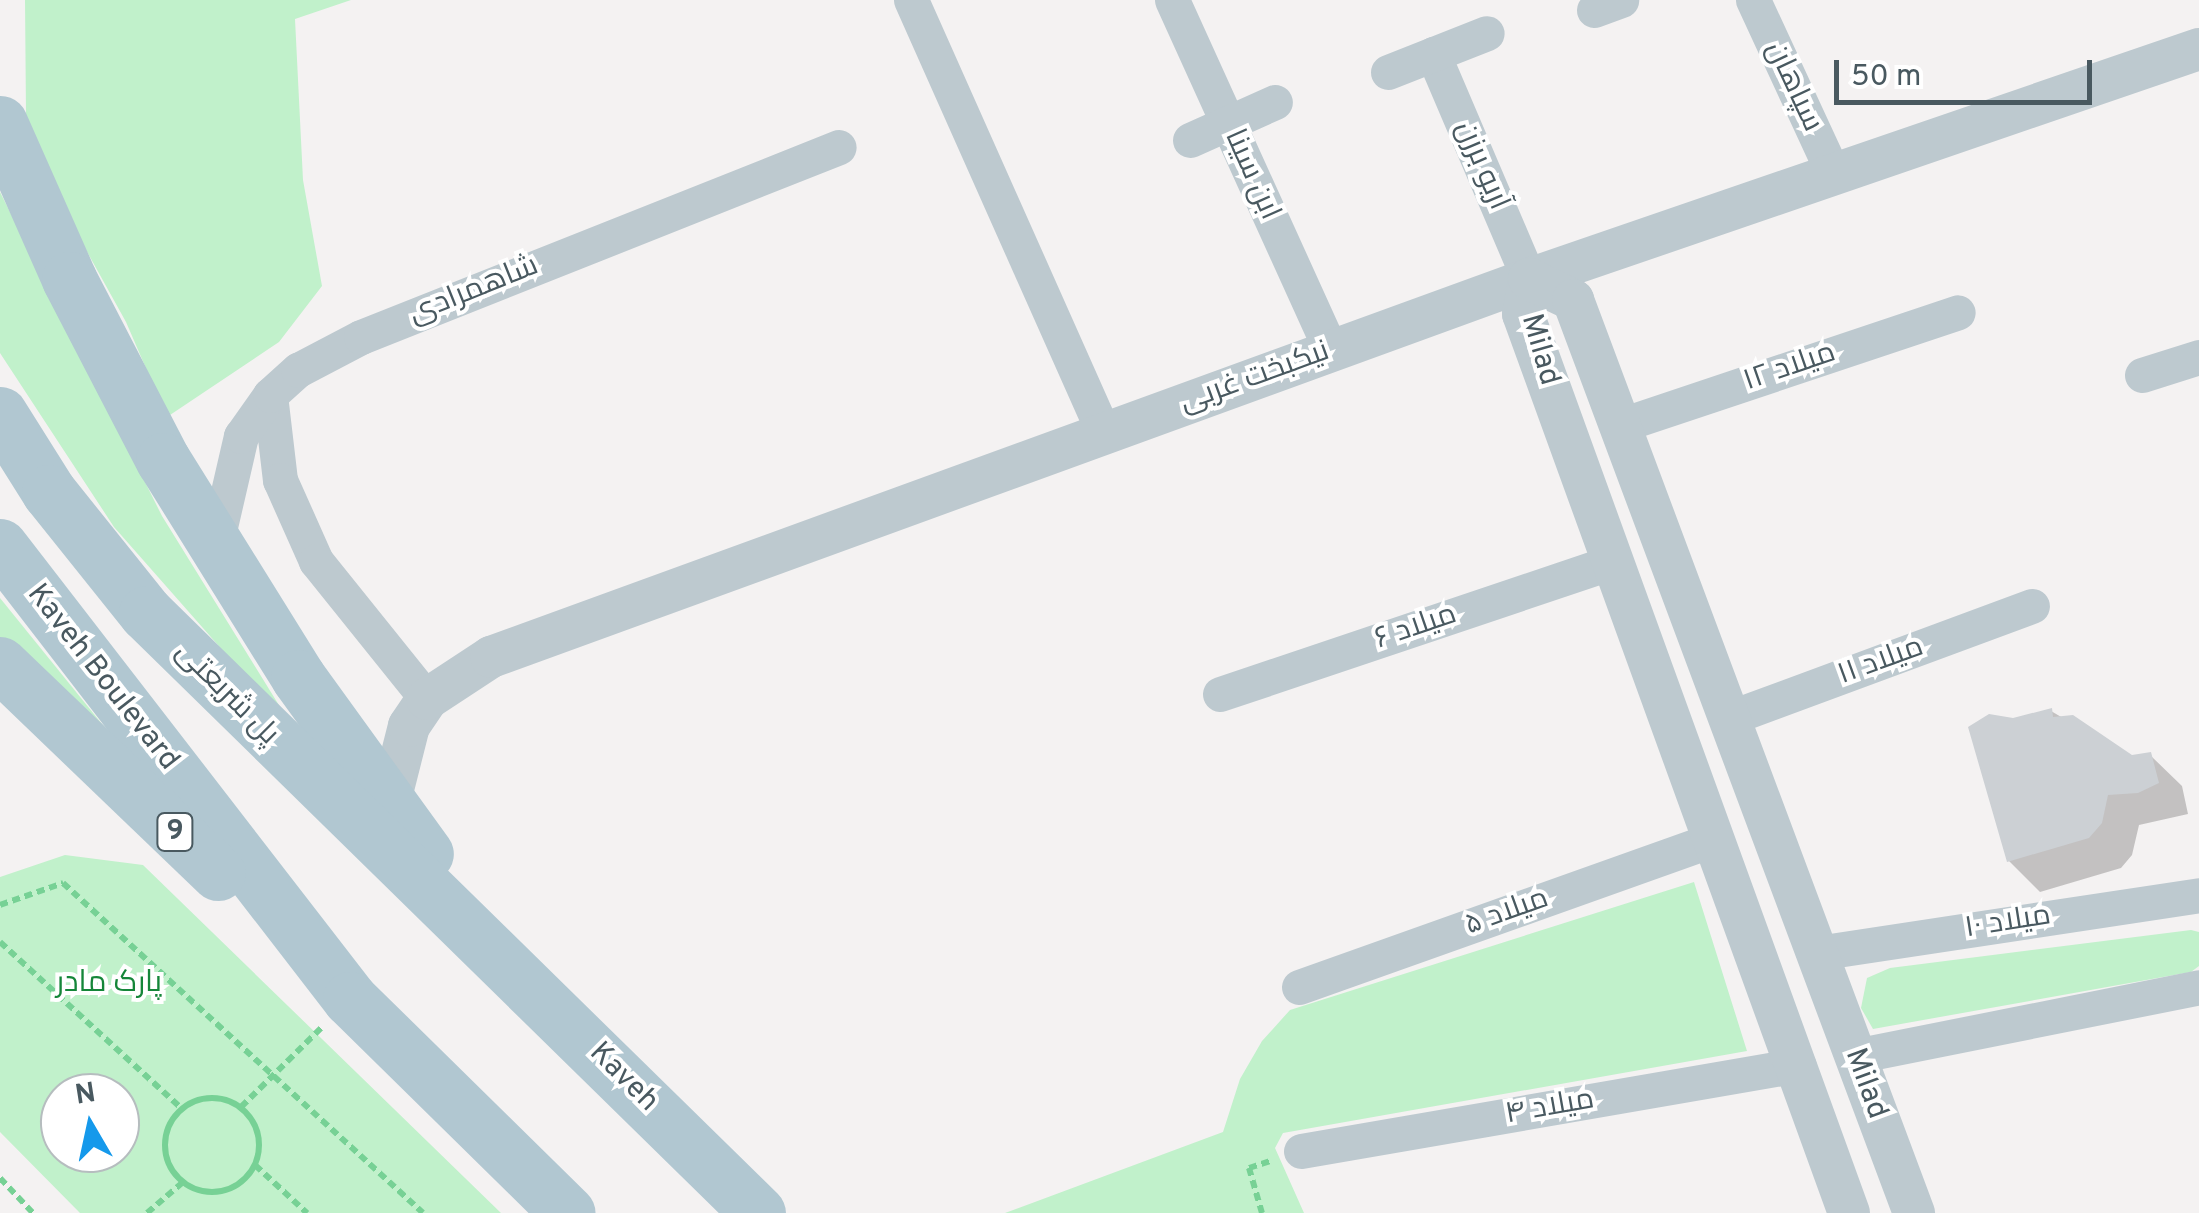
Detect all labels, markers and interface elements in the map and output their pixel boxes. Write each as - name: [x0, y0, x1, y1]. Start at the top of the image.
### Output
- street label: سپاهان: [1757, 36, 1829, 138]
- scale bar: [1839, 40, 2096, 102]
- text: 50 m: [1851, 59, 1921, 96]
- street label: آریو برزن: [1446, 116, 1516, 216]
- street label: ابن سینا: [1215, 124, 1287, 226]
- street label: شاهمرادی: [404, 249, 544, 333]
- street label: Milad: [1512, 310, 1566, 390]
- street label: نیکبخت غربی: [1175, 334, 1335, 422]
- street label: میلاد ۱۲: [1739, 336, 1841, 400]
- street label: Kaveh Boulevard: [18, 578, 186, 778]
- street label: میلاد ۶: [1370, 597, 1462, 659]
- street label: میلاد ۱۱: [1833, 630, 1929, 694]
- street label: پل شریعتی: [167, 635, 285, 753]
- road number: 9: [155, 809, 195, 855]
- street label: میلاد ۵: [1460, 881, 1554, 945]
- street label: میلاد ۱۰: [1962, 898, 2054, 948]
- park label: پارک مادر: [56, 966, 162, 1002]
- street label: Kaveh: [581, 1036, 665, 1120]
- street label: Milad: [1836, 1044, 1894, 1124]
- north arrow: [40, 1073, 140, 1173]
- text: N: [73, 1076, 98, 1115]
- street label: میلاد ۴: [1503, 1082, 1597, 1134]

